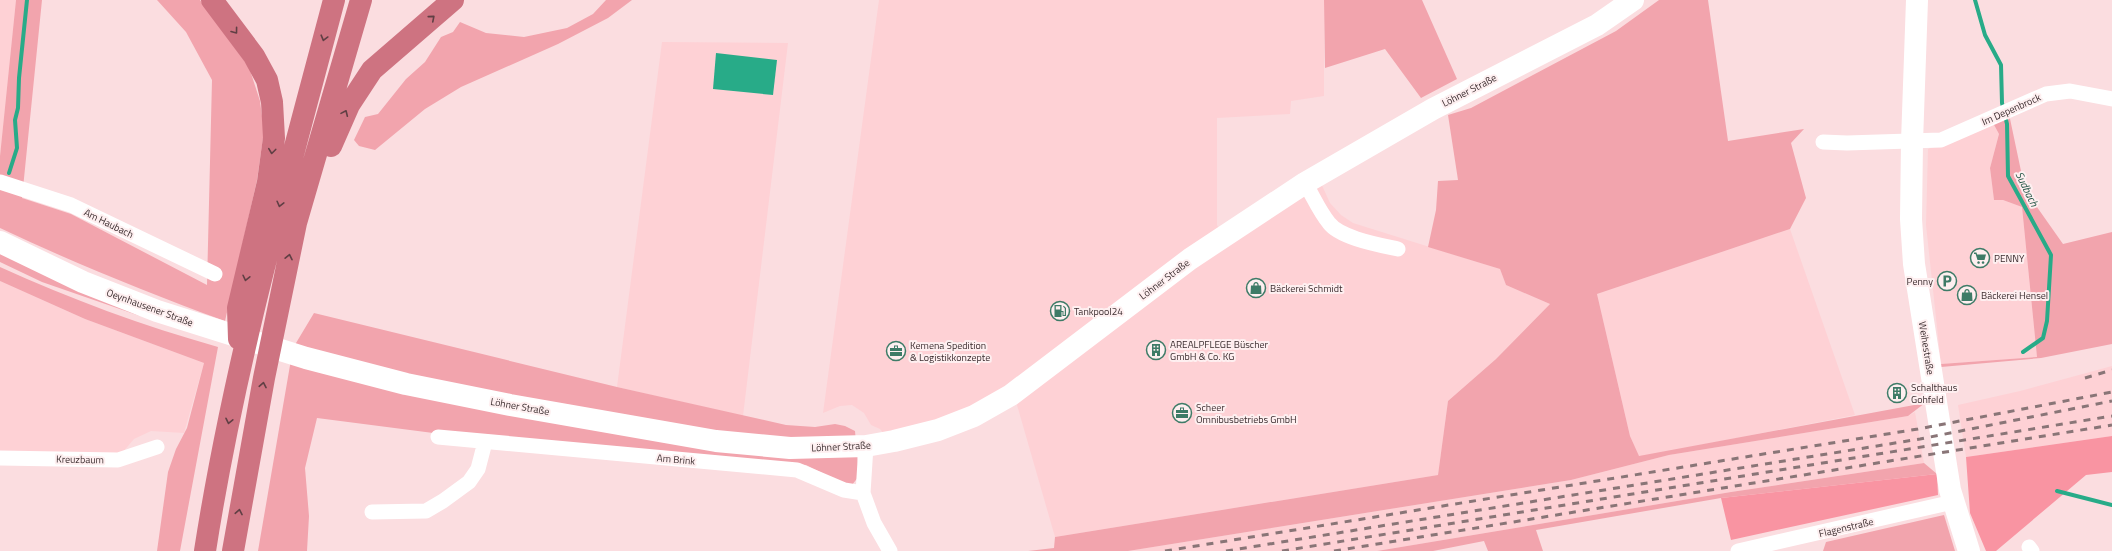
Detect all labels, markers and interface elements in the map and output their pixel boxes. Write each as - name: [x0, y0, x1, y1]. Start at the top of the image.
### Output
- one-way arrow: [427, 16, 434, 23]
- one-way arrow: [231, 26, 238, 33]
- one-way arrow: [320, 34, 329, 41]
- street label: Löhner Straße: [1439, 70, 1499, 111]
- street label: Im Depenbrock: [1979, 90, 2043, 129]
- one-way arrow: [340, 110, 348, 118]
- one-way arrow: [268, 148, 277, 154]
- water label: Sudbach: [2012, 169, 2043, 210]
- one-way arrow: [277, 201, 285, 207]
- street label: Am Haubach: [81, 205, 136, 242]
- supermarket icon: PENNY: [1969, 247, 1991, 269]
- place label: PENNY: [1994, 251, 2025, 266]
- one-way arrow: [285, 254, 293, 261]
- street label: Löhner Straße: [1136, 255, 1193, 303]
- parking icon: Penny: [1936, 270, 1958, 292]
- place label: Penny: [1907, 274, 1933, 289]
- one-way arrow: [242, 275, 250, 281]
- shop icon: Bäckerei Schmidt: [1245, 277, 1267, 299]
- place label: Bäckerei Schmidt: [1270, 281, 1343, 296]
- shop icon: Bäckerei Hensel: [1956, 284, 1978, 306]
- street label: Oeynhausener Straße: [104, 285, 195, 330]
- place label: Bäckerei Hensel: [1981, 288, 2048, 303]
- fuel station icon: Tankpool24: [1049, 300, 1071, 322]
- place label: Tankpool24: [1074, 304, 1123, 319]
- street label: Weihestraße: [1915, 320, 1938, 376]
- place label: AREALPFLEGE Büscher GmbH & Co. KG: [1170, 337, 1269, 364]
- place label: Kemena Spedition & Logistikkonzepte: [910, 338, 990, 365]
- building icon: AREALPFLEGE Büscher GmbH & Co. KG: [1145, 339, 1167, 361]
- office icon: Kemena Spedition & Logistikkonzepte: [885, 340, 907, 362]
- place label: Schalthaus Gohfeld: [1911, 380, 1958, 407]
- one-way arrow: [258, 382, 266, 388]
- building icon: Schalthaus Gohfeld: [1886, 382, 1908, 404]
- street label: Löhner Straße: [489, 394, 551, 419]
- place label: Scheer Omnibusbetriebs GmbH: [1196, 400, 1297, 427]
- office icon: Scheer Omnibusbetriebs GmbH: [1171, 402, 1193, 424]
- one-way arrow: [225, 418, 234, 424]
- street label: Löhner Straße: [811, 437, 871, 456]
- street label: Am Brink: [656, 450, 696, 469]
- street label: Kreuzbaum: [56, 452, 104, 467]
- one-way arrow: [234, 509, 242, 516]
- street label: Flagenstraße: [1817, 514, 1875, 541]

